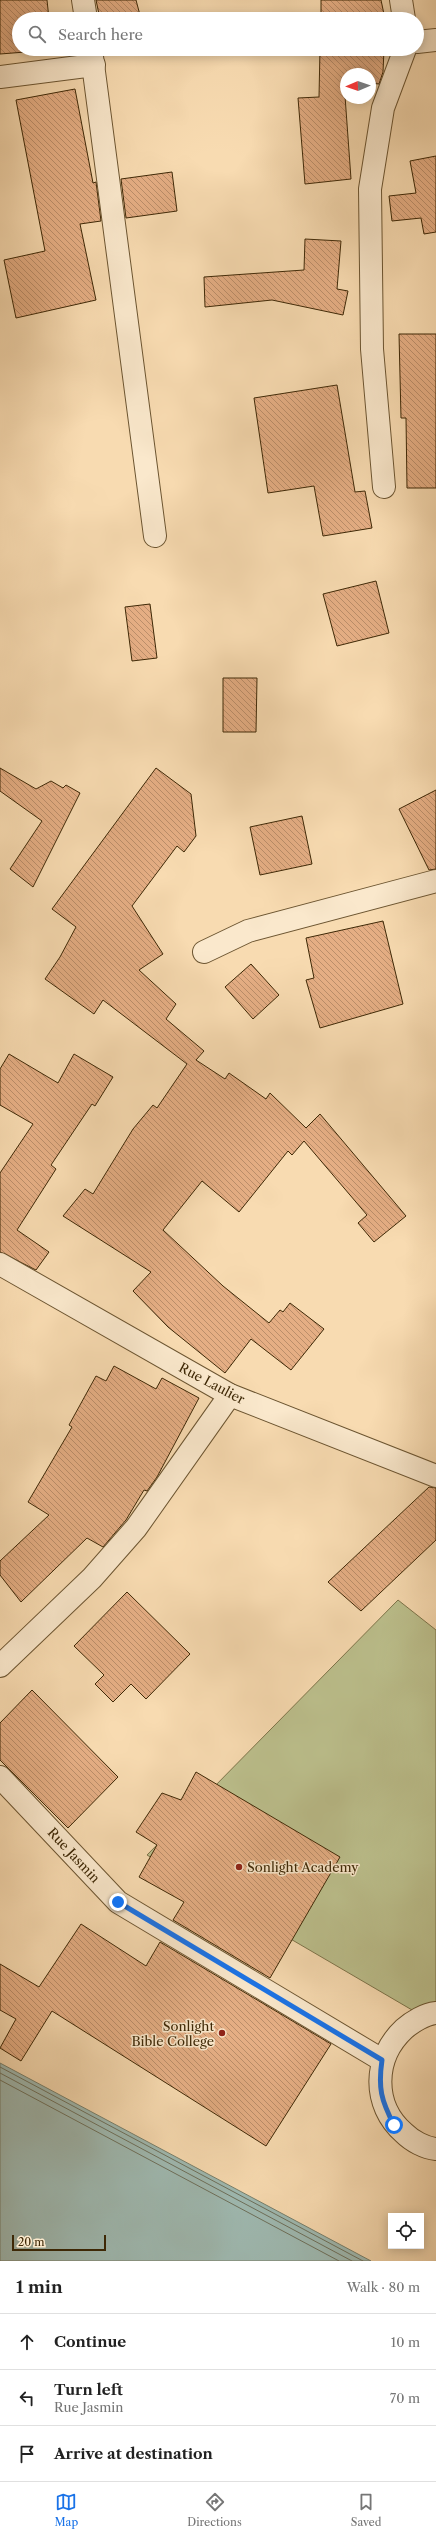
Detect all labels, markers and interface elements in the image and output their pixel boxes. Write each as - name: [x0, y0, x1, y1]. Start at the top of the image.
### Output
- search box: [12, 12, 424, 56]
- icon: search: [26, 23, 48, 45]
- text: Search here: [58, 25, 143, 44]
- north arrow: [340, 68, 376, 104]
- street label: Rue Laulier: [176, 1359, 248, 1407]
- street label: Rue Jasmin: [44, 1824, 104, 1886]
- place label: Sonlight Academy: [247, 1859, 359, 1875]
- marker: Sonlight Academy: [234, 1862, 244, 1872]
- route end: [109, 1893, 127, 1911]
- place label: Sonlight Bible College: [131, 2018, 214, 2049]
- marker: Sonlight Bible College: [217, 2028, 227, 2038]
- route start: [385, 2116, 403, 2134]
- map controls: [388, 2213, 424, 2249]
- button: locate: [388, 2213, 424, 2249]
- scale bar: [12, 2233, 106, 2252]
- text: 20 m: [18, 2235, 44, 2249]
- text: 1 min: [16, 2277, 63, 2297]
- text: Walk · 80 m: [347, 2279, 420, 2295]
- icon: ahead: [16, 2331, 38, 2353]
- text: Continue: [54, 2332, 126, 2351]
- text: 10 m: [391, 2334, 420, 2350]
- text: Turn left: [54, 2380, 123, 2399]
- icon: left: [16, 2387, 38, 2409]
- text: 70 m: [390, 2390, 420, 2406]
- text: Rue Jasmin: [54, 2399, 123, 2415]
- icon: arrive: [16, 2443, 38, 2465]
- text: Arrive at destination: [54, 2444, 213, 2463]
- tab: Map: [55, 2491, 78, 2529]
- tab: Directions: [187, 2491, 242, 2529]
- tab: Saved: [351, 2491, 381, 2529]

